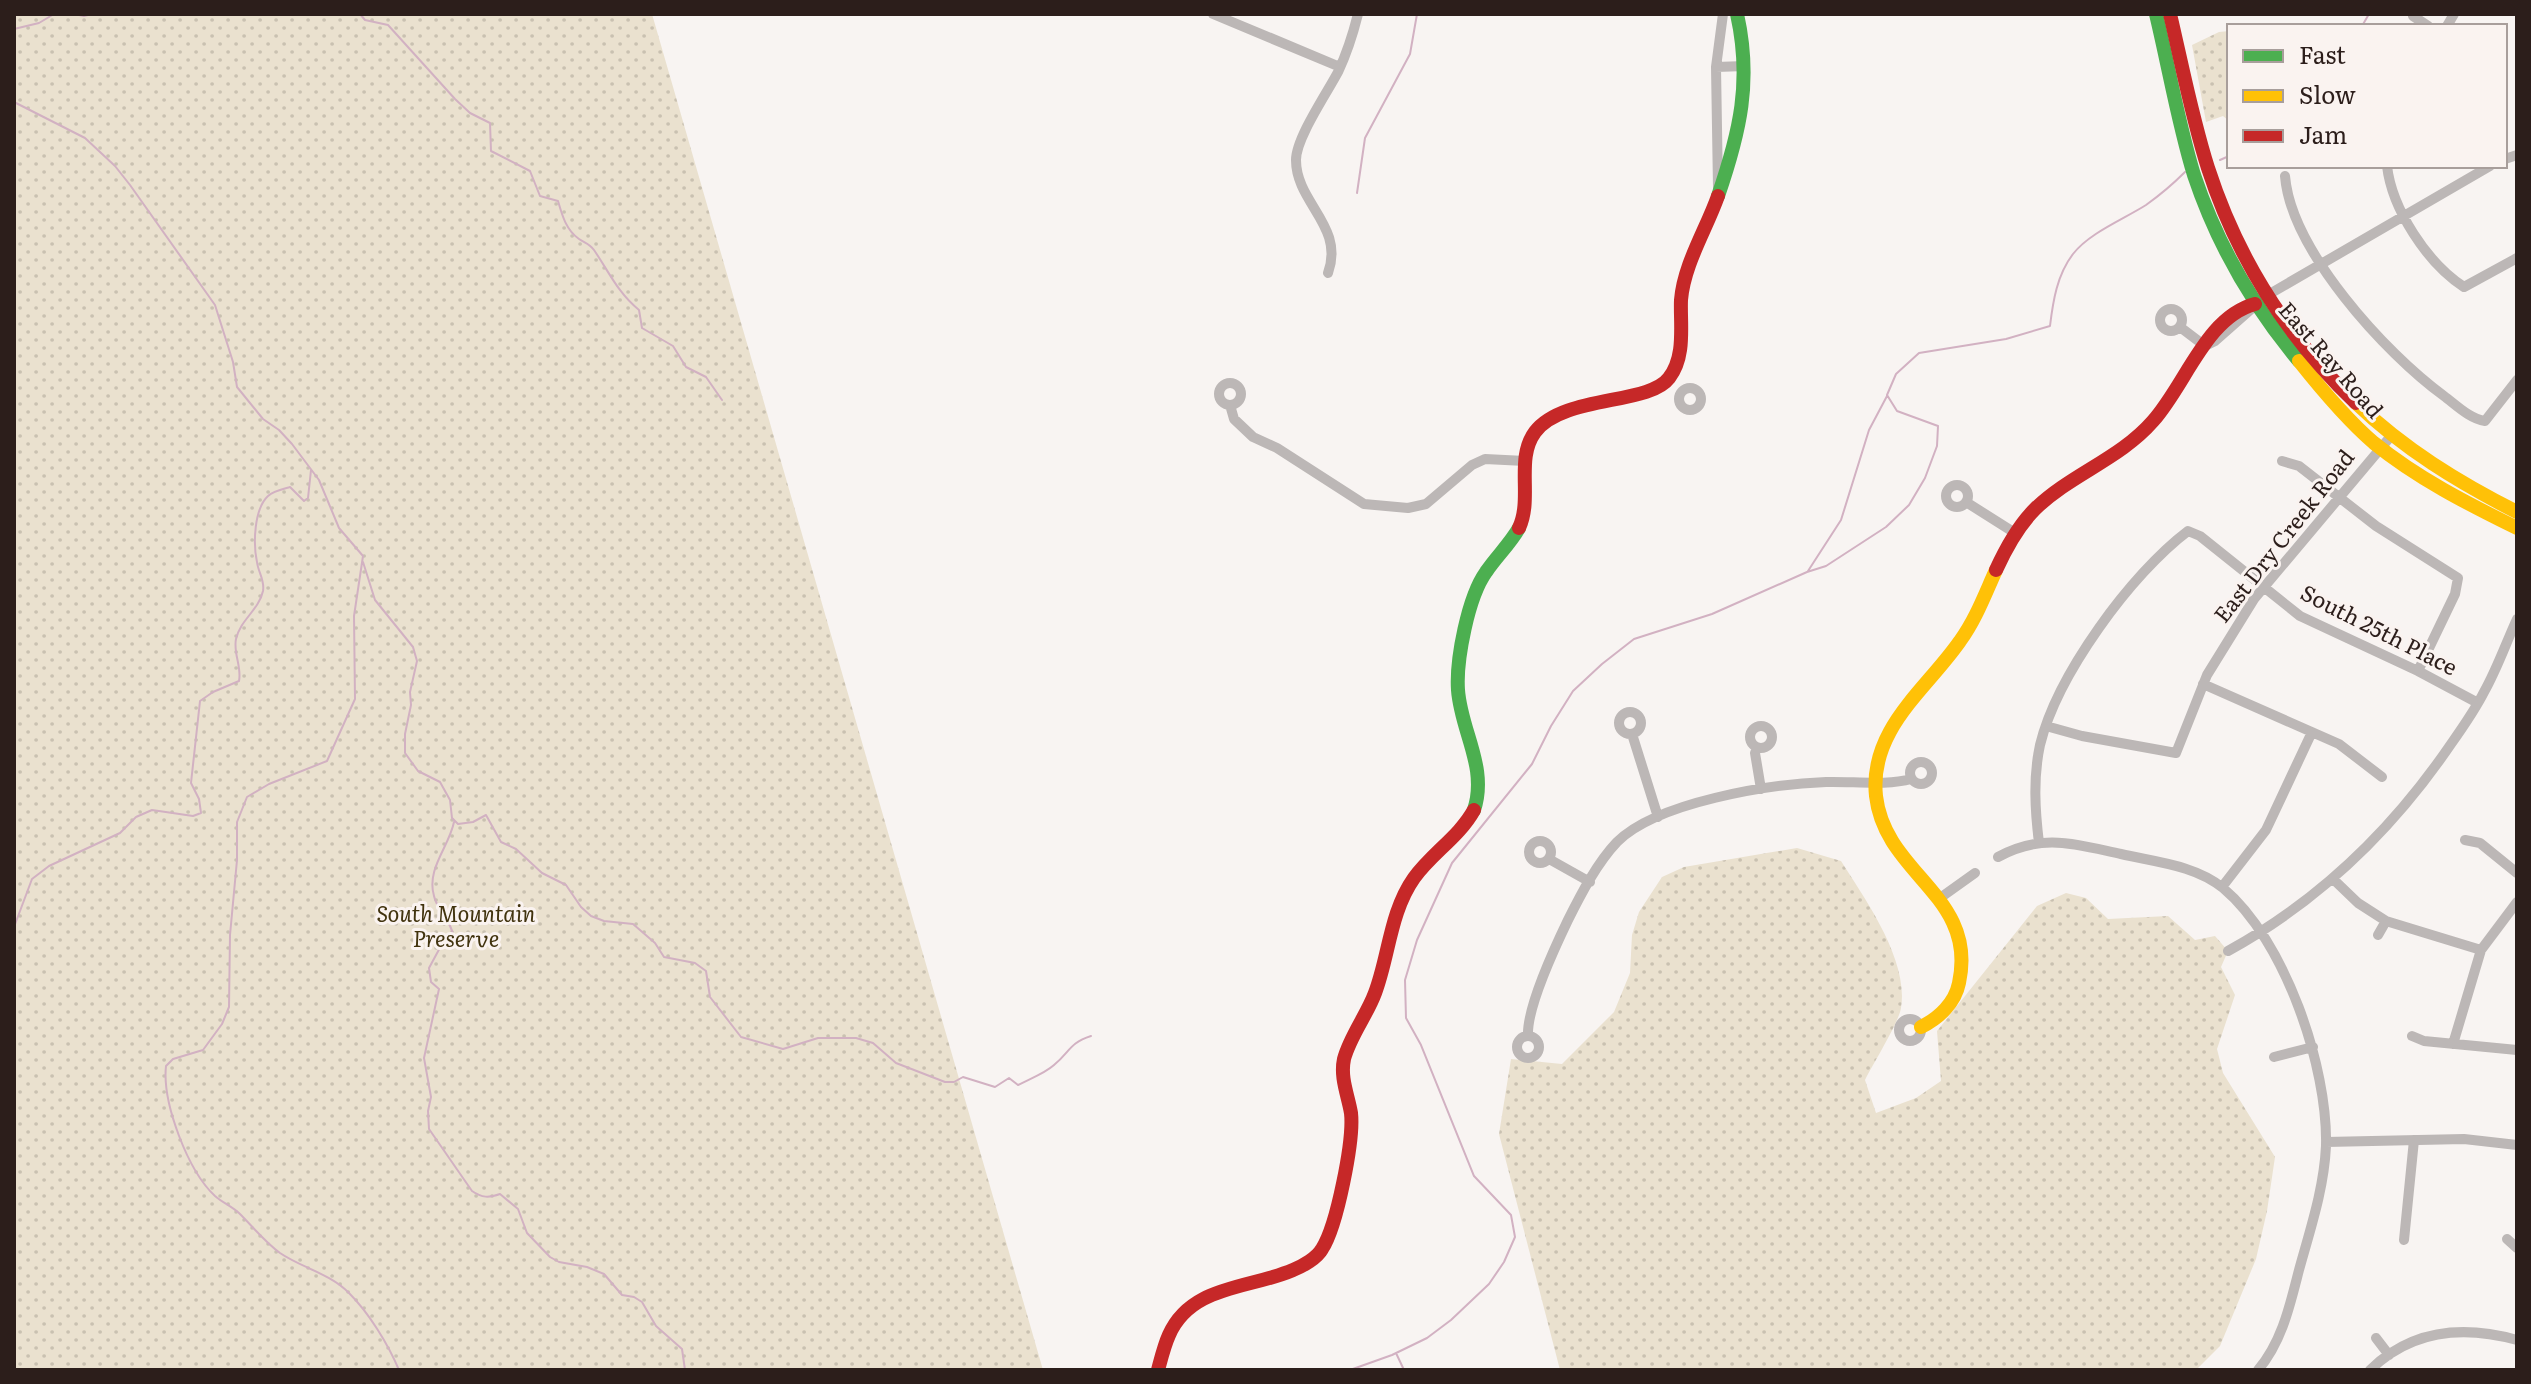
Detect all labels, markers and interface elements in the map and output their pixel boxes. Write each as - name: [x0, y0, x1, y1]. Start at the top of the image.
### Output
- legend: [2227, 24, 2507, 168]
- text: Fast: [2299, 36, 2346, 71]
- text: Slow: [2299, 76, 2356, 111]
- text: Jam: [2299, 116, 2347, 151]
- street label: East Ray Road: [2272, 293, 2392, 425]
- street label: East Dry Creek Road: [2204, 441, 2361, 629]
- street label: South 25th Place: [2296, 575, 2464, 682]
- park label: South Mountain Preserve: [377, 896, 535, 954]

